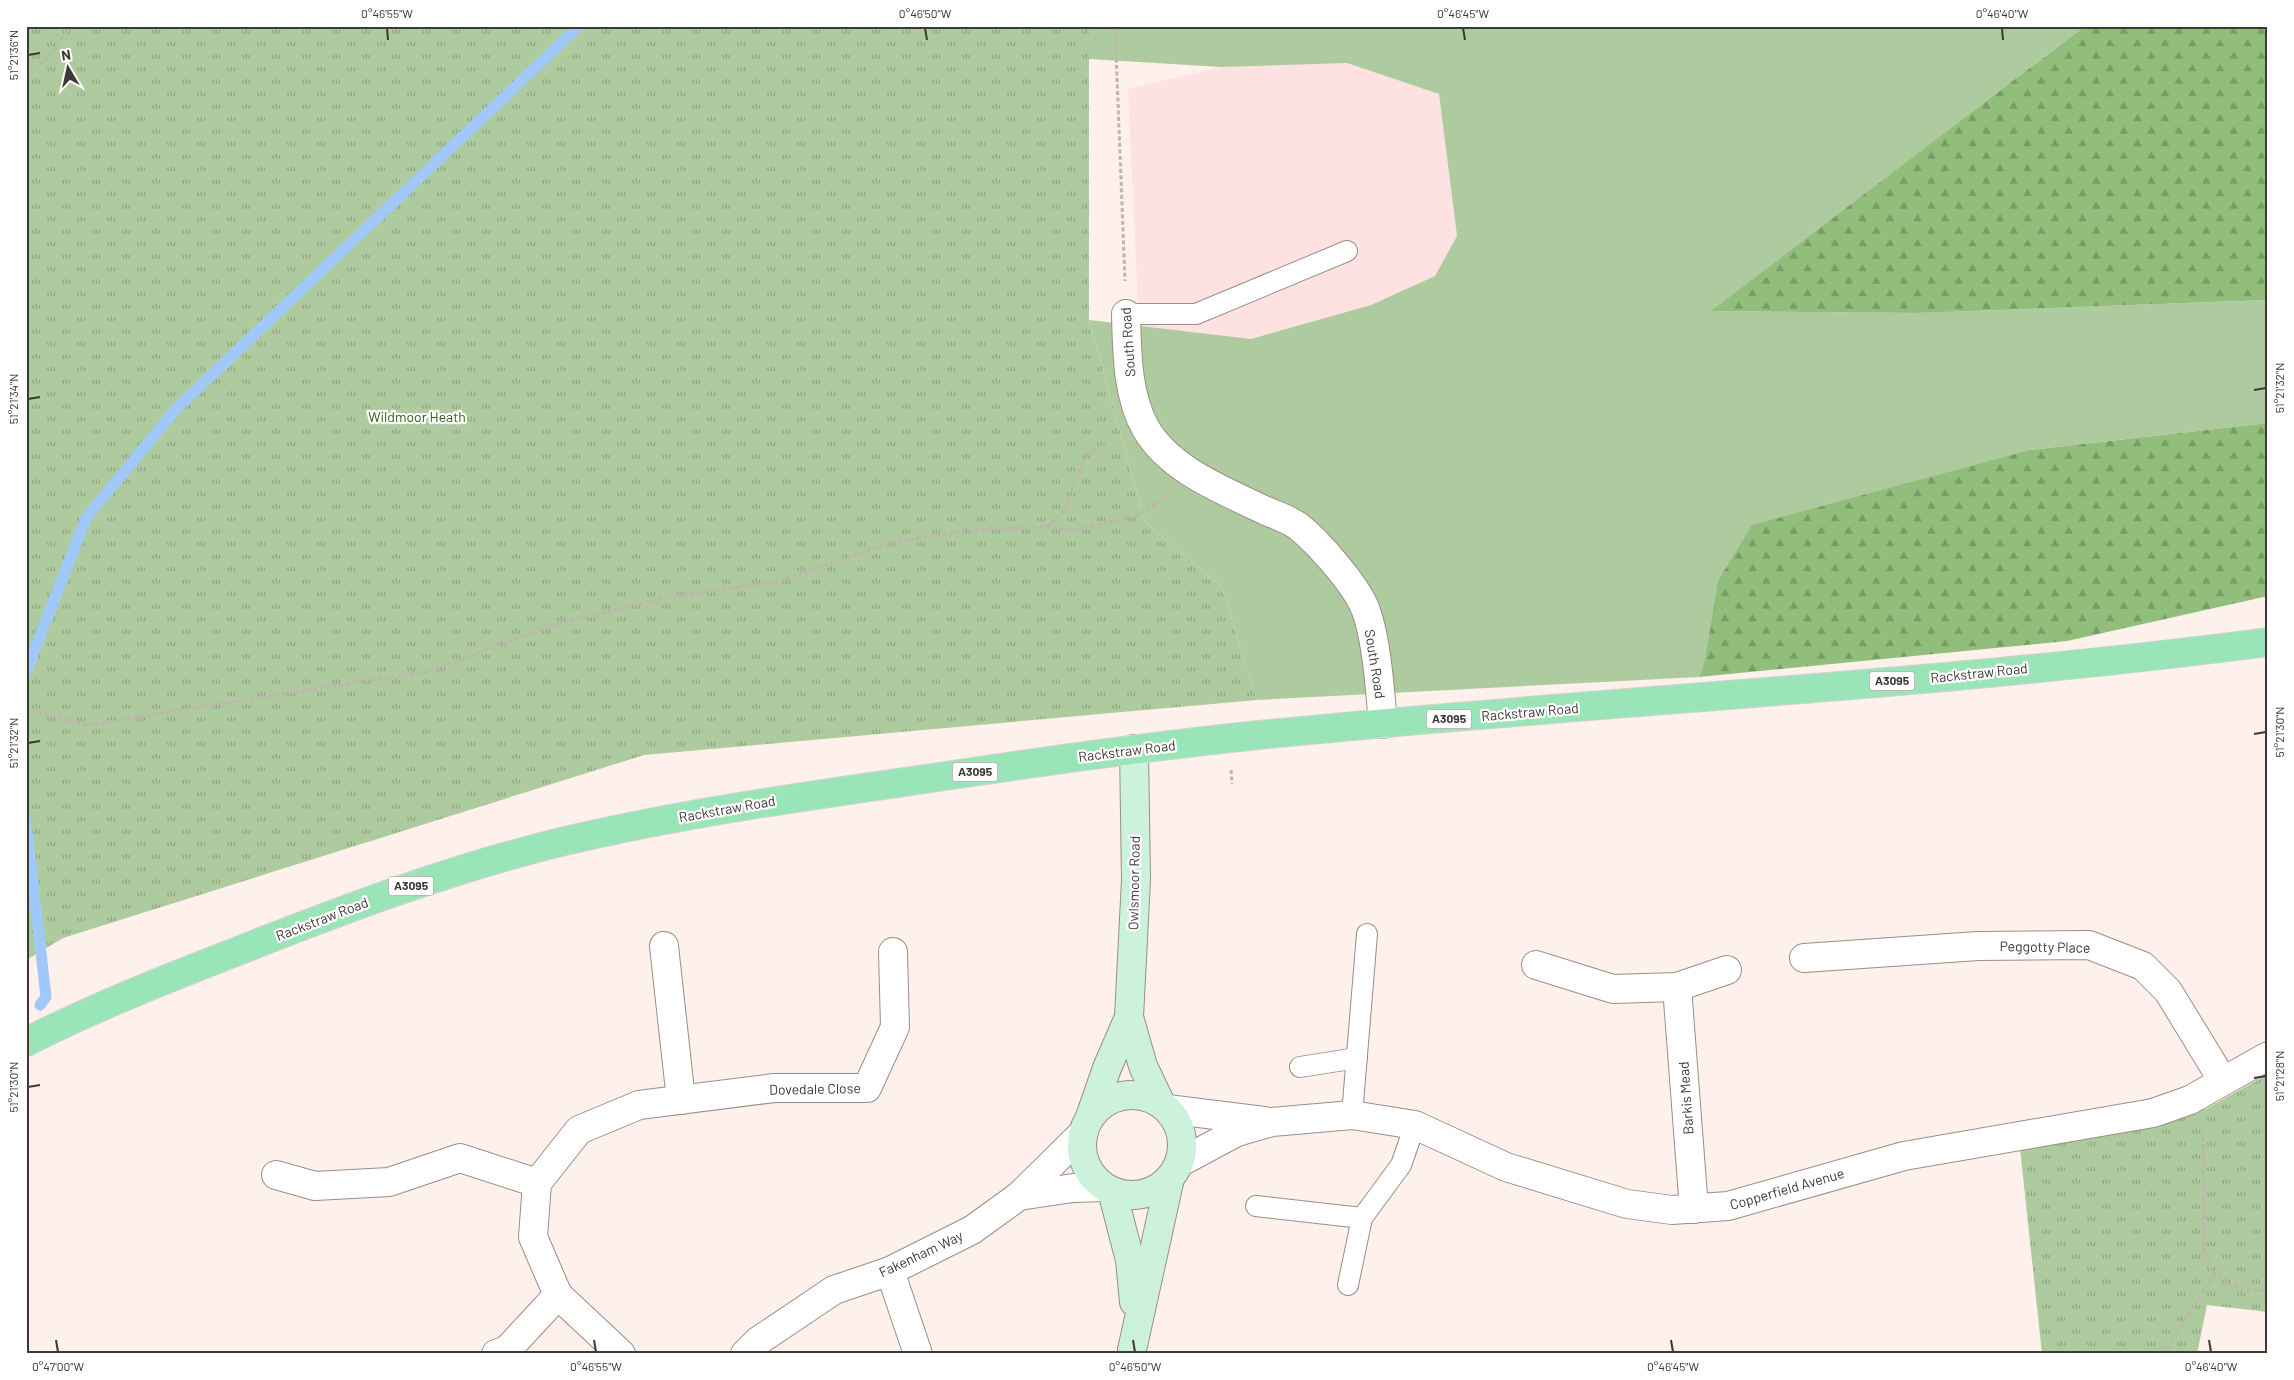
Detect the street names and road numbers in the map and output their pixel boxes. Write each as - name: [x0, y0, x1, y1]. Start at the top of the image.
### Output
- street label: South Road: [1117, 307, 1138, 377]
- street label: South Road: [1362, 628, 1389, 700]
- street label: Rackstraw Road: [1929, 659, 2028, 686]
- road number: A3095: [1870, 671, 1914, 690]
- street label: Rackstraw Road: [1481, 699, 1579, 724]
- road number: A3095: [1426, 710, 1472, 729]
- street label: Rackstraw Road: [1077, 736, 1176, 765]
- road number: A3095: [952, 762, 998, 782]
- street label: Rackstraw Road: [677, 792, 777, 825]
- street label: Owlsmoor Road: [1124, 836, 1143, 930]
- road number: A3095: [388, 876, 434, 896]
- street label: Rackstraw Road: [273, 893, 371, 944]
- street label: Peggotty Place: [1999, 937, 2091, 956]
- street label: Barkis Mead: [1674, 1061, 1697, 1135]
- street label: Dovedale Close: [769, 1079, 861, 1098]
- street label: Copperfield Avenue: [1728, 1164, 1846, 1213]
- street label: Fakenham Way: [876, 1226, 966, 1280]

